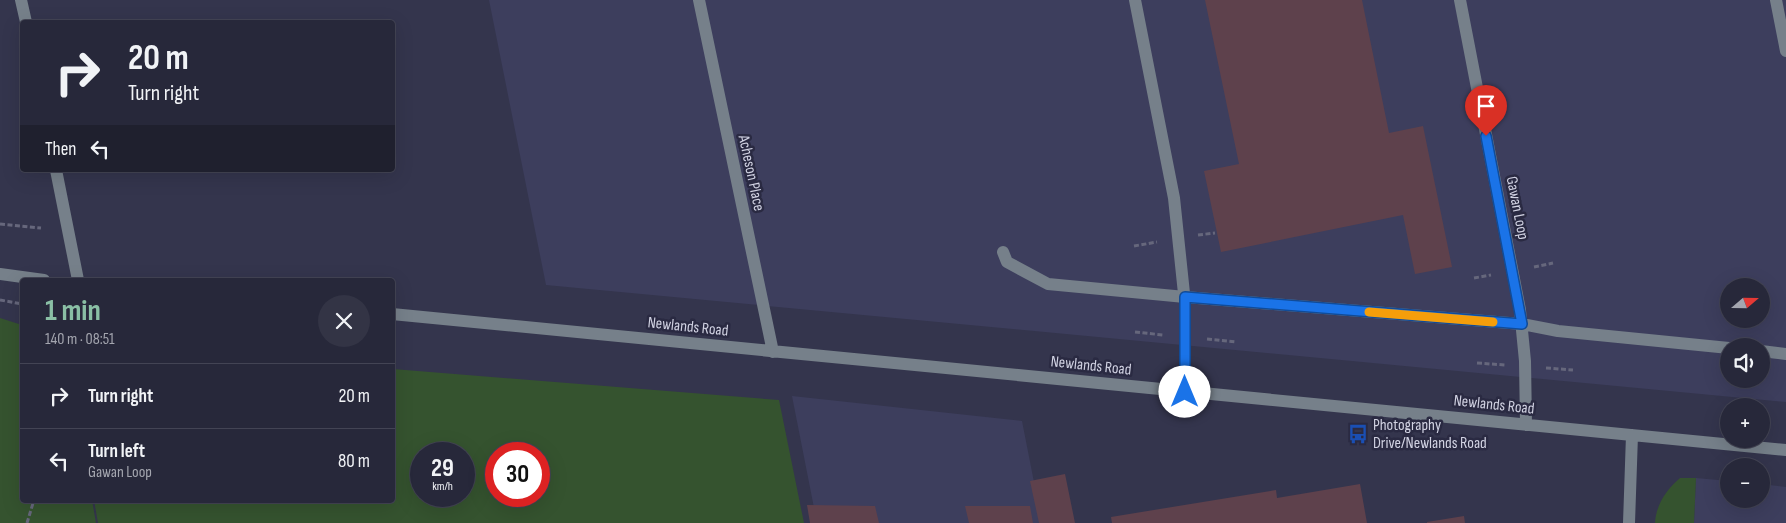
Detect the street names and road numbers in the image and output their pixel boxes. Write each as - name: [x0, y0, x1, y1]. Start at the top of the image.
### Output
- street label: Acheson Place: [733, 132, 768, 213]
- street label: Gawan Loop: [1502, 175, 1532, 241]
- street label: Newlands Road: [647, 313, 729, 341]
- street label: Newlands Road: [1050, 352, 1132, 380]
- street label: Newlands Road: [1453, 391, 1535, 419]

